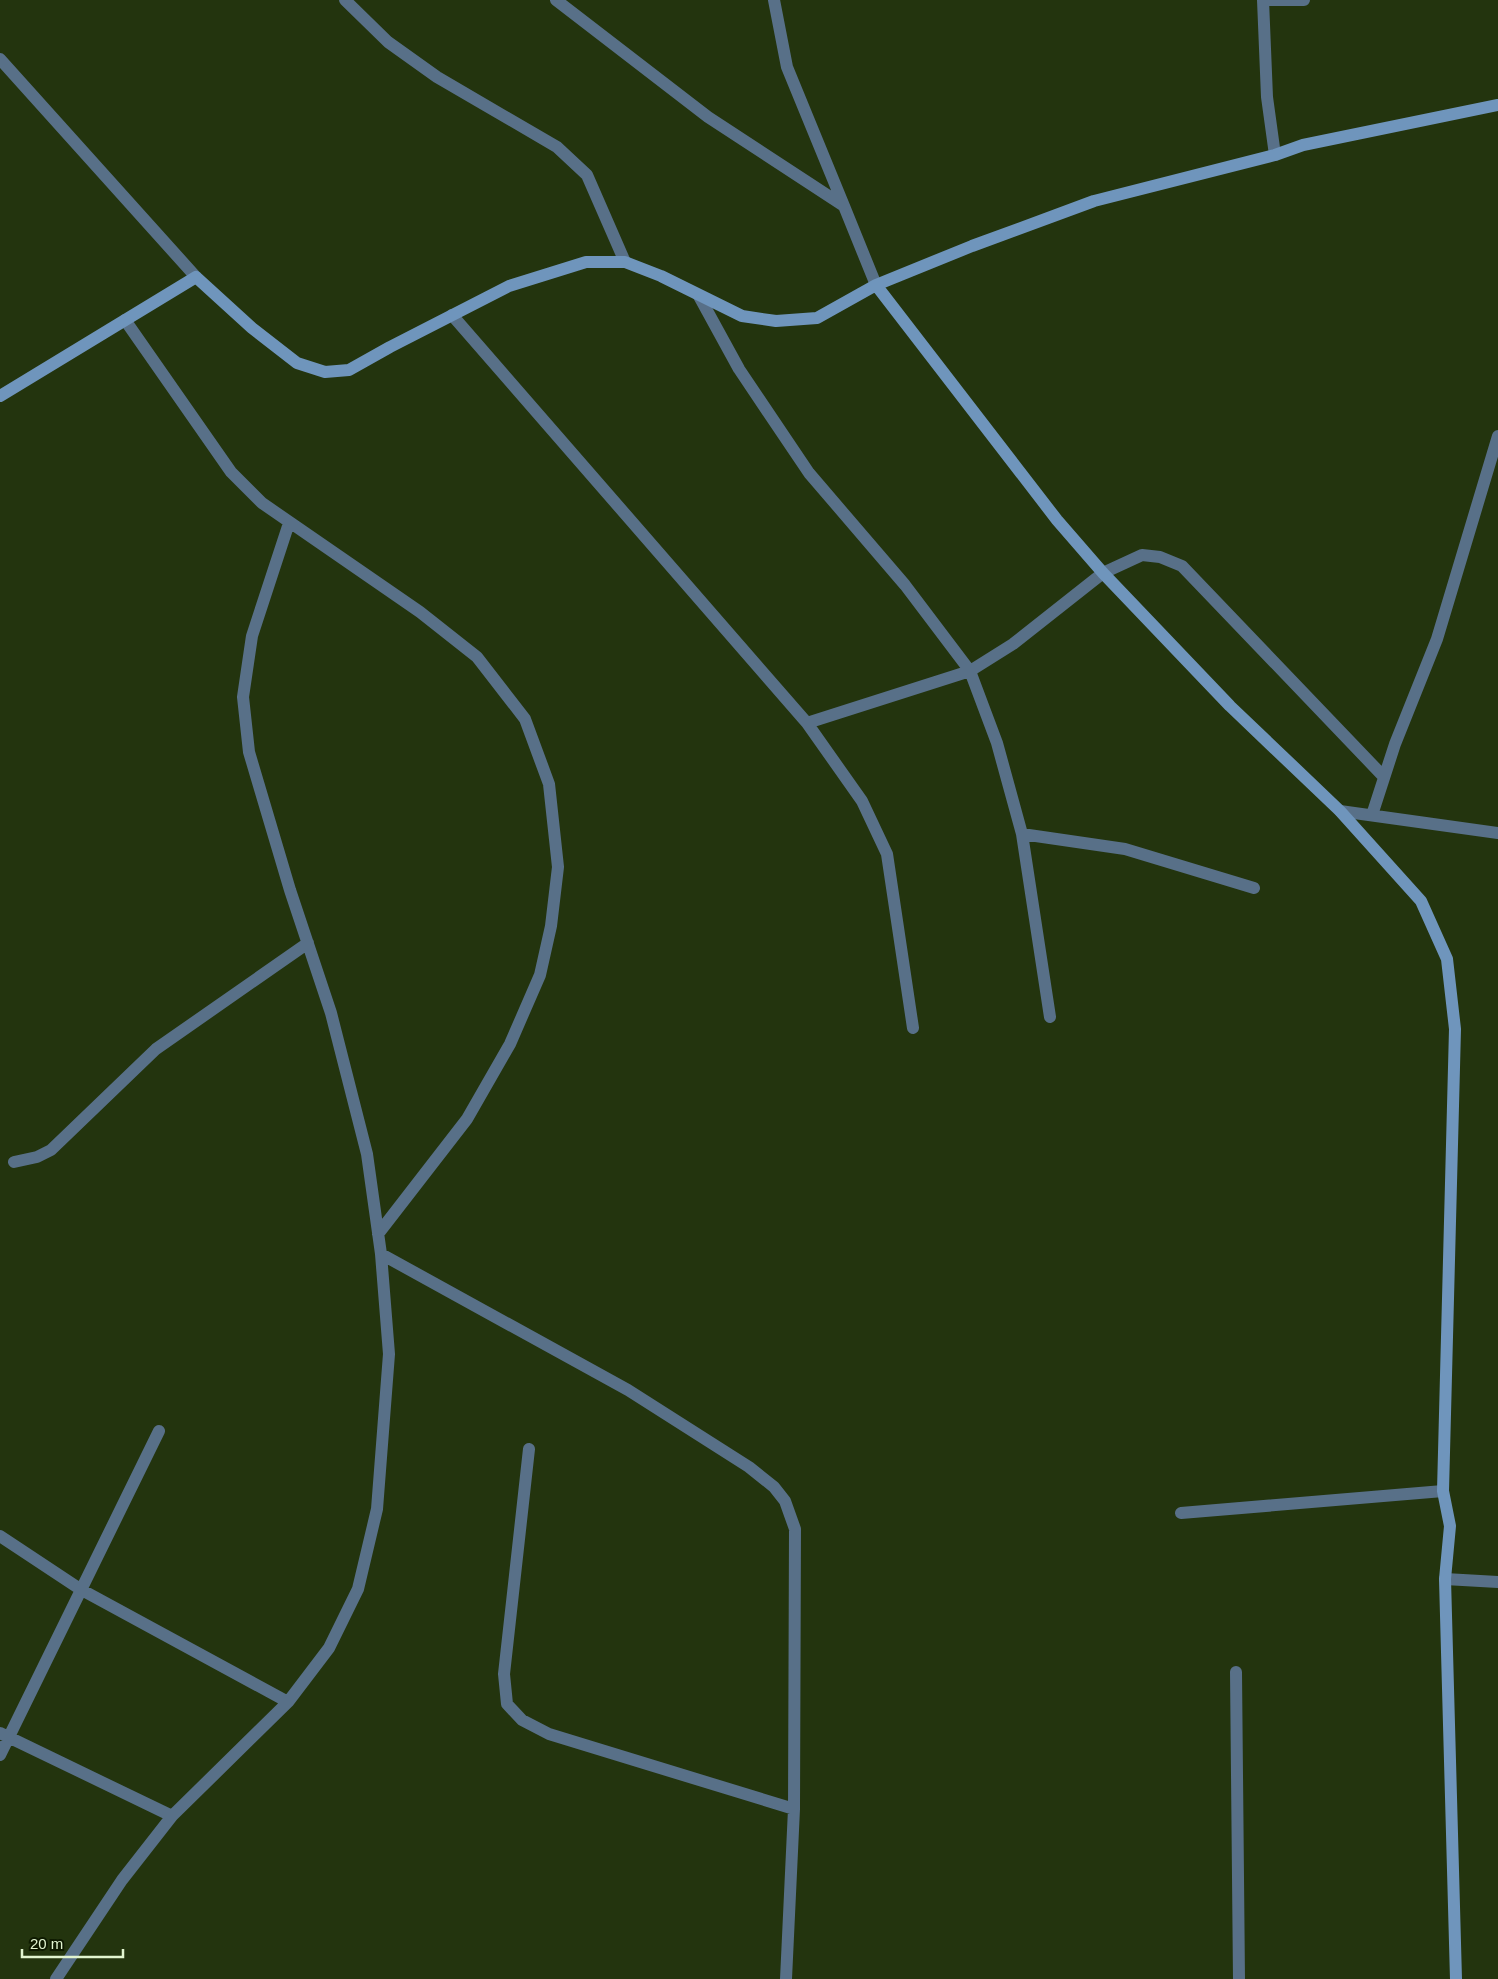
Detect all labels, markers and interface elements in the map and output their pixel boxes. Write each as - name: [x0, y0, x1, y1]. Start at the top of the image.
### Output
- scale bar: [22, 1926, 124, 1958]
- text: 20 m: [30, 1935, 63, 1952]

